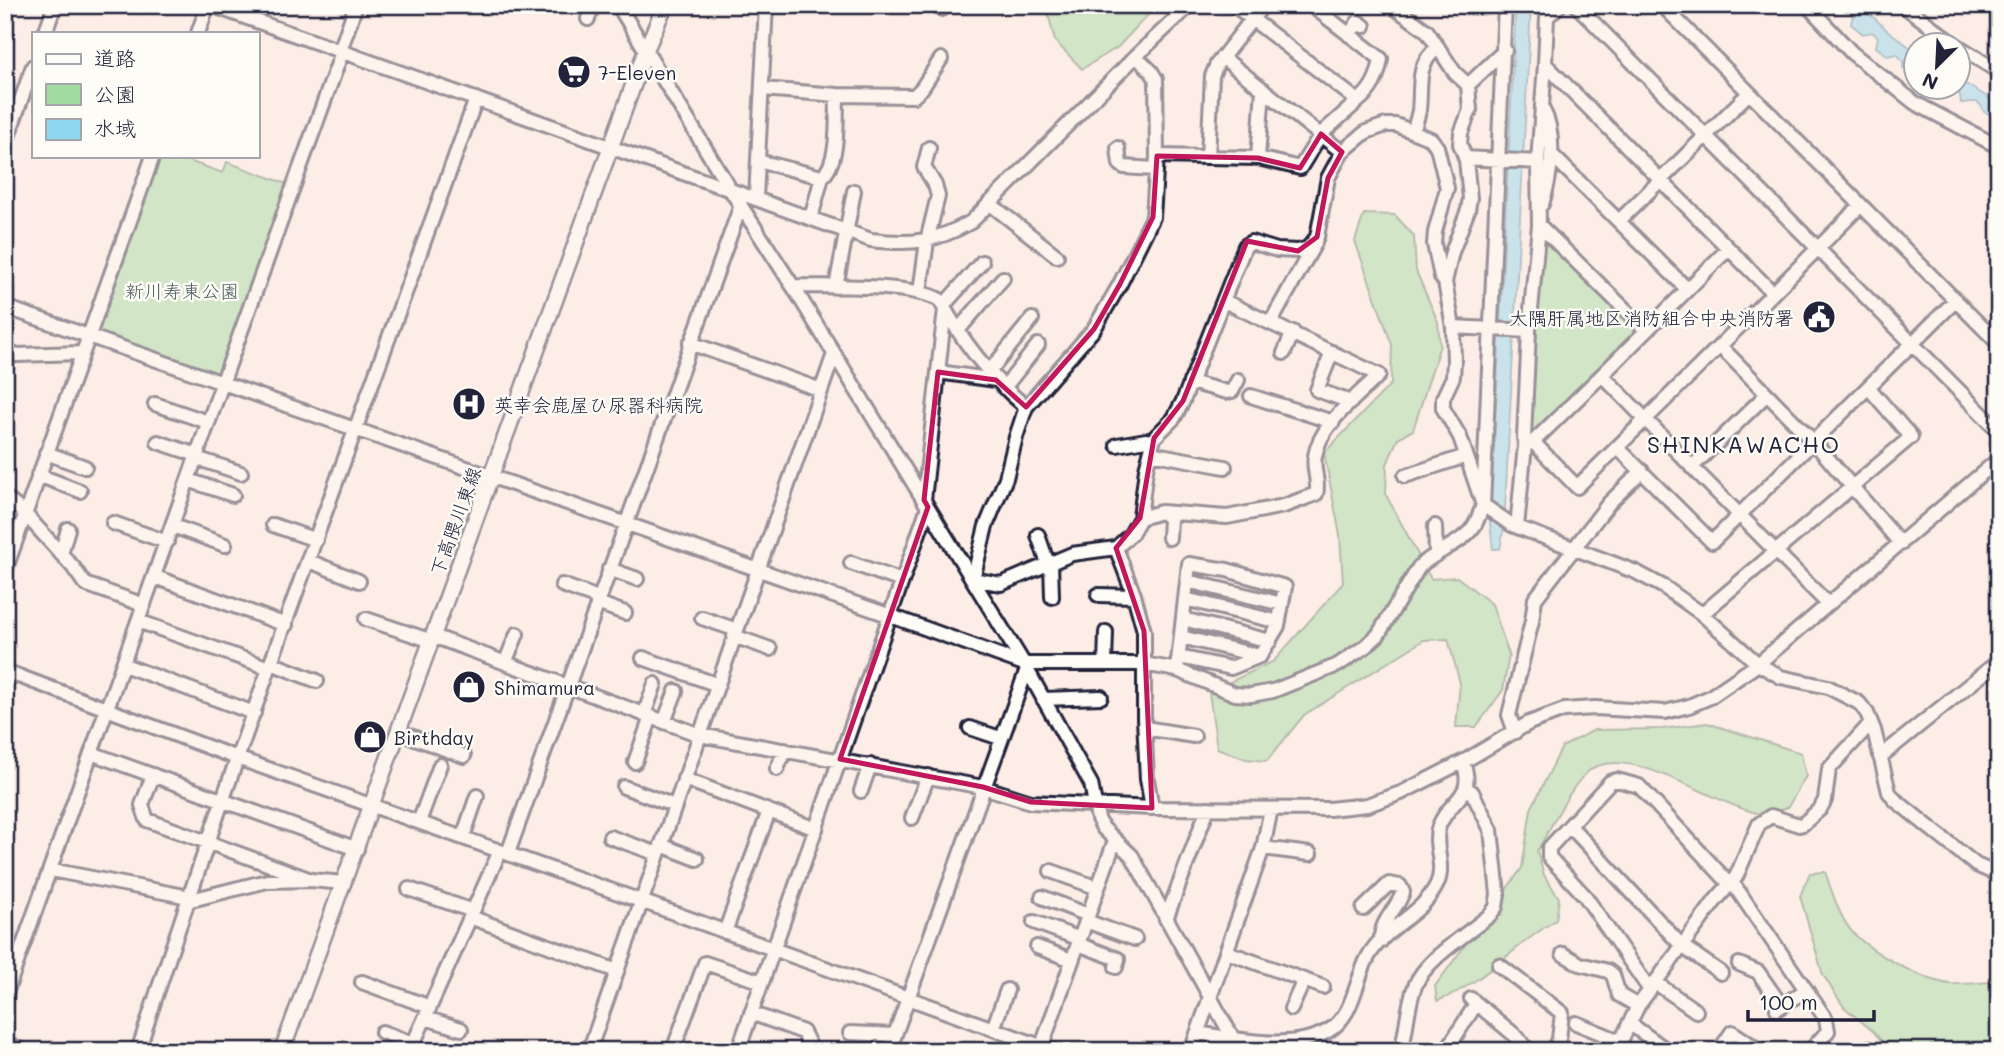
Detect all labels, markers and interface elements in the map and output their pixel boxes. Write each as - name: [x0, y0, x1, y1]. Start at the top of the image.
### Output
- legend: [32, 32, 259, 158]
- north arrow: [1902, 32, 1972, 102]
- text: 道路: [94, 44, 136, 71]
- supermarket icon: 7-Eleven: [555, 53, 593, 91]
- place label: 7-Eleven: [598, 60, 676, 85]
- text: N: [1918, 68, 1942, 96]
- text: 公園: [94, 80, 136, 107]
- text: 水域: [94, 114, 136, 141]
- park label: 新川寿東公園: [125, 278, 239, 303]
- public building icon: 大隅肝属地区消防組合中央消防署: [1800, 298, 1838, 336]
- place label: 大隅肝属地区消防組合中央消防署: [1509, 305, 1794, 330]
- hospital icon: 英幸会鹿屋ひ尿器科病院: [450, 385, 488, 423]
- place label: 英幸会鹿屋ひ尿器科病院: [494, 392, 703, 417]
- district label: SHINKAWACHO: [1647, 429, 1841, 459]
- street label: 下高隈川東線: [424, 463, 486, 579]
- shop icon: Shimamura: [450, 668, 488, 706]
- place label: Shimamura: [494, 675, 595, 700]
- shop icon: Birthday: [351, 718, 389, 756]
- place label: Birthday: [394, 725, 474, 750]
- scale bar: [1748, 979, 1874, 1023]
- text: 100 m: [1759, 988, 1818, 1015]

